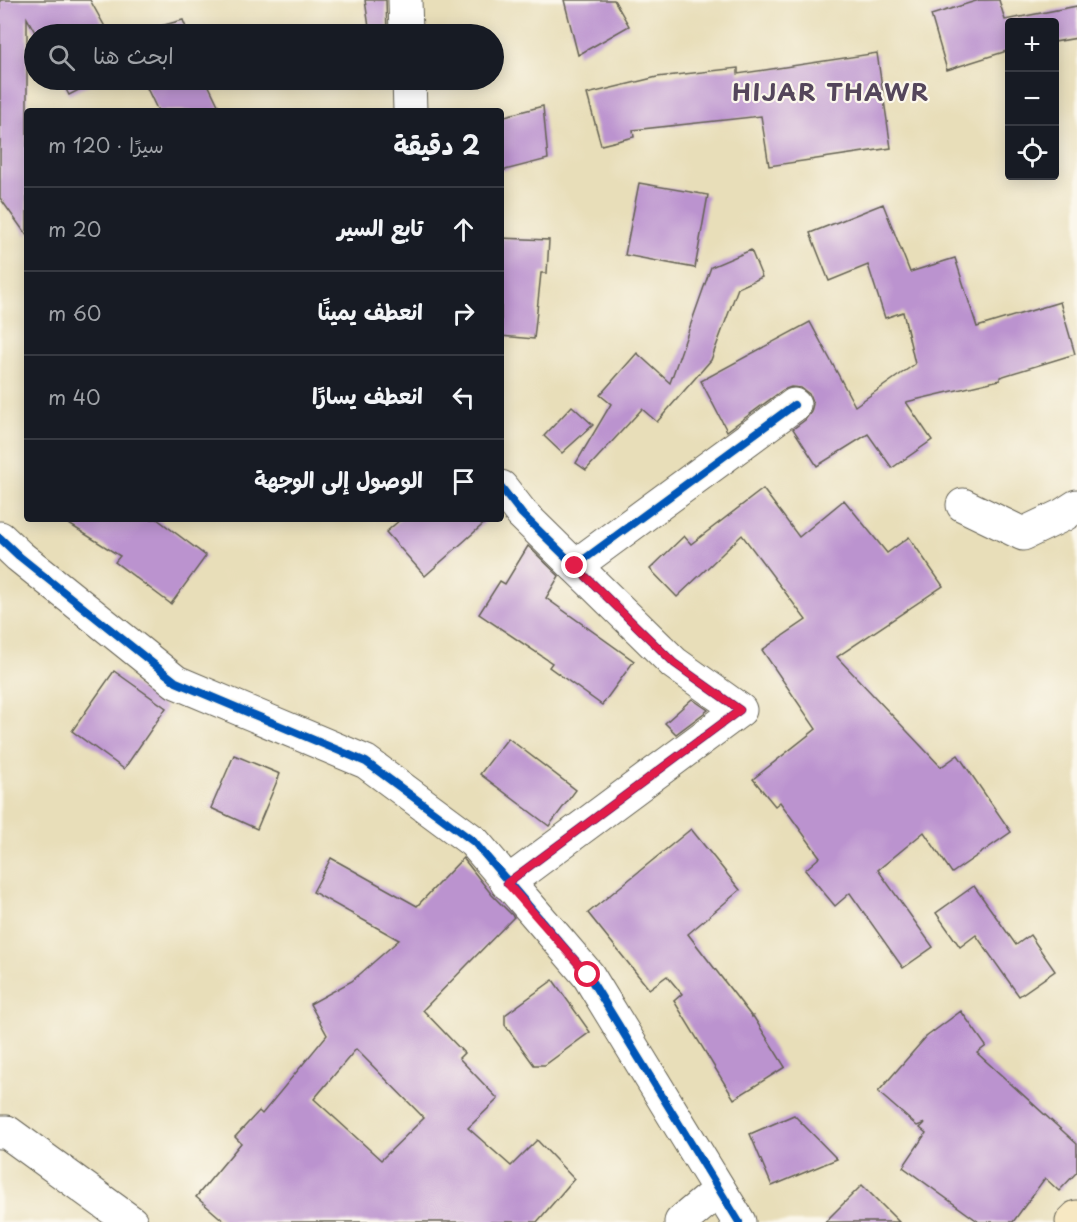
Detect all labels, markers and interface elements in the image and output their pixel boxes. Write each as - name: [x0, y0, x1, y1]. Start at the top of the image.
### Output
- map controls: [1005, 18, 1059, 180]
- button: +: [1005, 18, 1059, 72]
- search box: [24, 24, 504, 90]
- text: ابحث هنا: [93, 38, 174, 71]
- icon: search: [45, 41, 78, 74]
- button: −: [1005, 72, 1059, 126]
- district label: HIJAR THAWR: [732, 73, 930, 109]
- text: 2 دقيقة: [393, 125, 480, 164]
- button: locate: [1005, 126, 1059, 180]
- text: سيرًا · 120 m: [48, 130, 164, 160]
- text: تابع السير: [338, 210, 423, 243]
- icon: ahead: [447, 213, 480, 246]
- text: 20 m: [48, 214, 101, 244]
- text: انعطف يمينًا: [318, 294, 423, 327]
- icon: right: [447, 297, 480, 330]
- text: 60 m: [48, 298, 101, 328]
- text: انعطف يسارًا: [312, 378, 423, 411]
- icon: left: [447, 381, 480, 414]
- text: 40 m: [48, 382, 101, 412]
- text: الوصول إلى الوجهة: [254, 462, 423, 495]
- icon: arrive: [447, 465, 480, 498]
- route end: [561, 552, 587, 578]
- route start: [574, 961, 600, 987]

